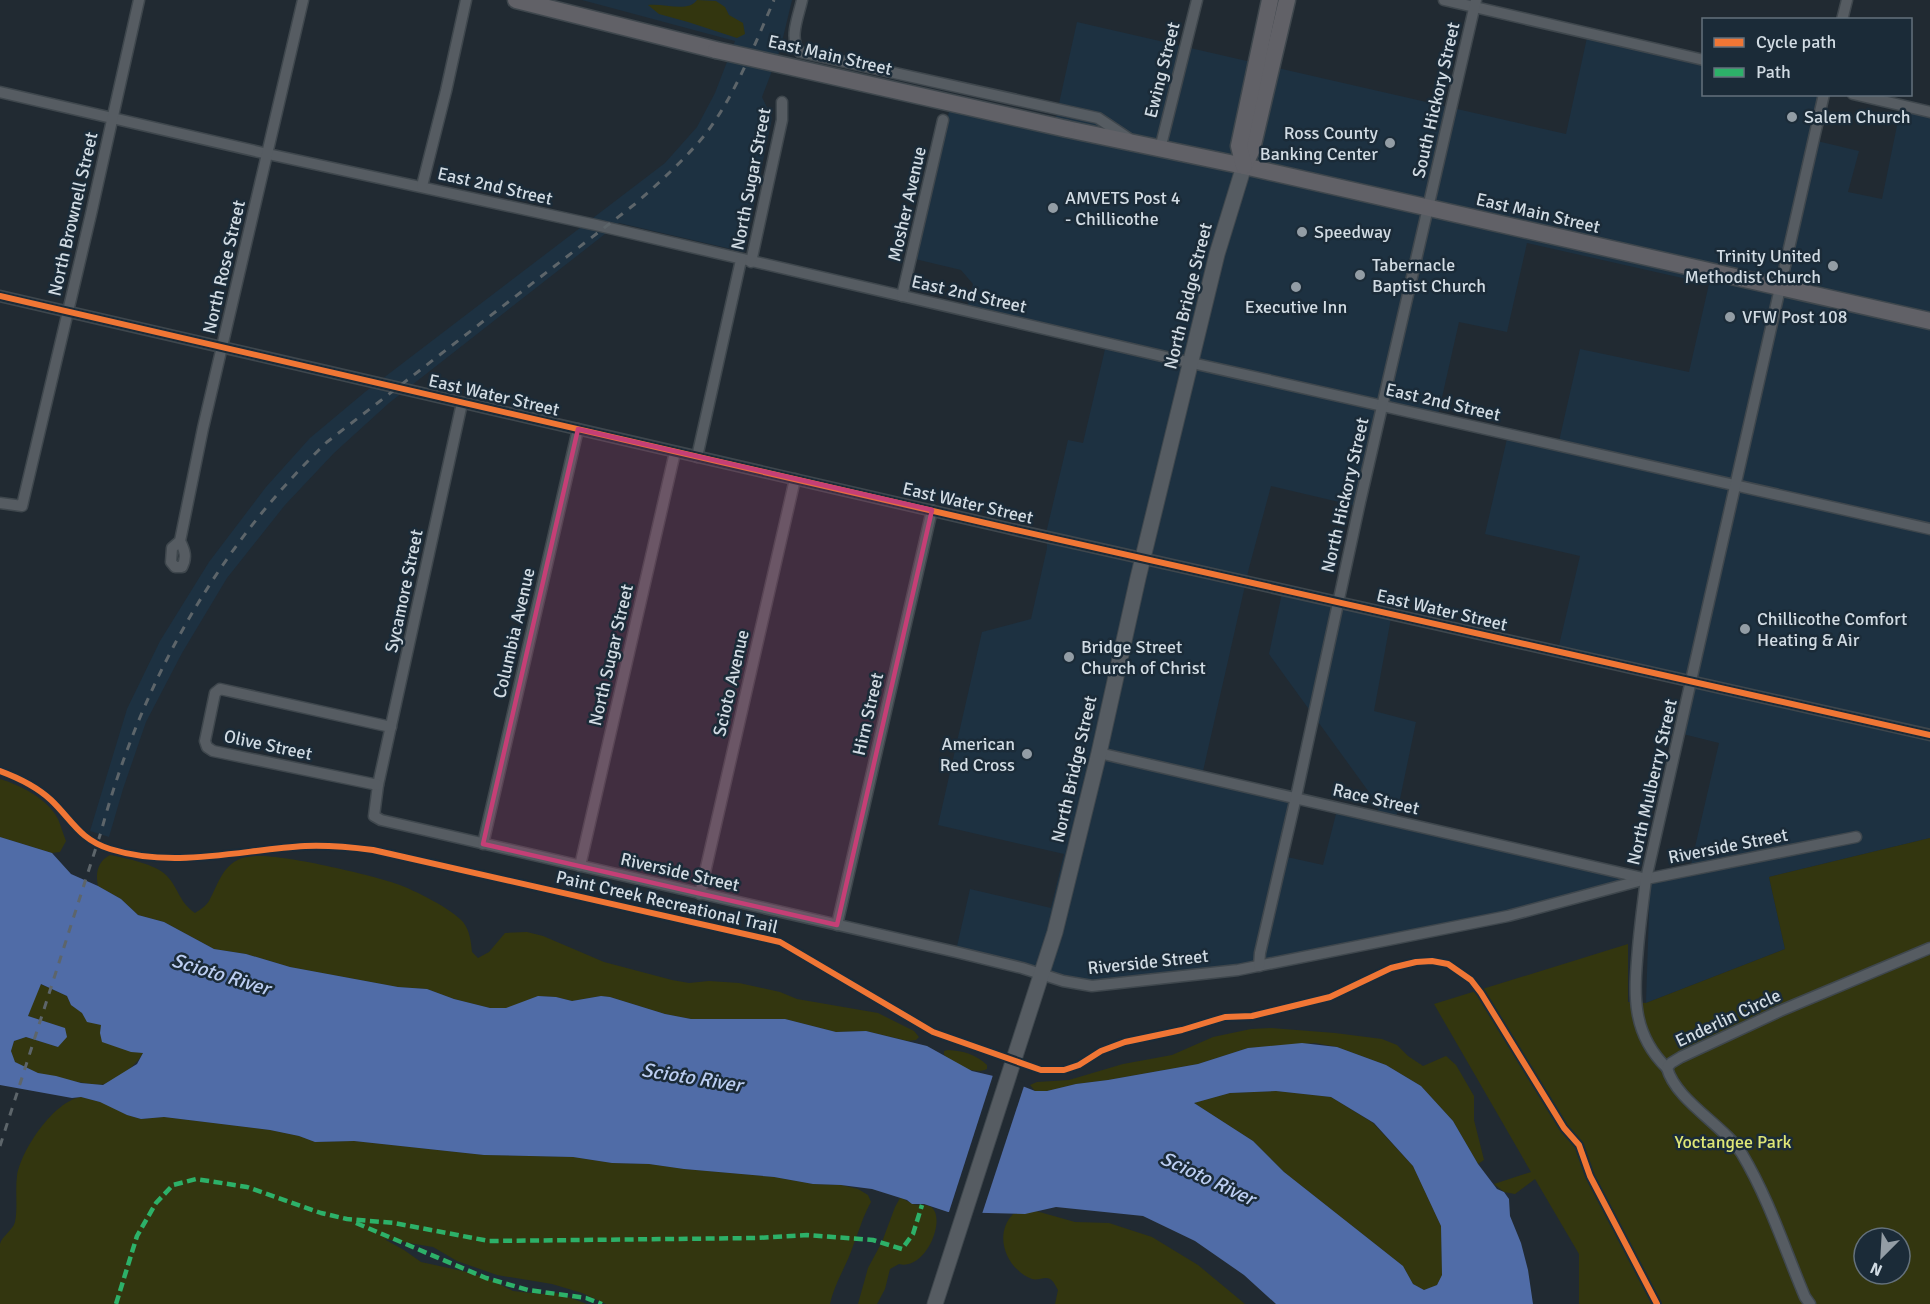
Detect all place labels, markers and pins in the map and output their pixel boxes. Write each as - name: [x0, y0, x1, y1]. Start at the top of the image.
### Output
- place label: Salem Church: [1804, 106, 1911, 128]
- marker: Salem Church: [1785, 110, 1799, 124]
- place label: Ross County Banking Center: [1260, 122, 1379, 165]
- marker: Ross County Banking Center: [1383, 136, 1397, 150]
- place label: AMVETS Post 4 - Chillicothe: [1065, 187, 1181, 230]
- marker: AMVETS Post 4 - Chillicothe: [1046, 201, 1060, 215]
- place label: Speedway: [1314, 221, 1392, 243]
- marker: Speedway: [1295, 225, 1309, 239]
- place label: Trinity United Methodist Church: [1684, 245, 1821, 288]
- place label: Tabernacle Baptist Church: [1372, 254, 1486, 297]
- marker: Trinity United Methodist Church: [1826, 259, 1840, 273]
- marker: Tabernacle Baptist Church: [1353, 268, 1367, 282]
- marker: Executive Inn: [1289, 280, 1303, 294]
- place label: Executive Inn: [1245, 296, 1347, 318]
- place label: VFW Post 108: [1742, 306, 1847, 328]
- marker: VFW Post 108: [1723, 310, 1737, 324]
- place label: Chillicothe Comfort Heating & Air: [1757, 608, 1907, 651]
- marker: Chillicothe Comfort Heating & Air: [1738, 622, 1752, 636]
- place label: Bridge Street Church of Christ: [1081, 636, 1206, 679]
- marker: Bridge Street Church of Christ: [1062, 650, 1076, 664]
- place label: American Red Cross: [940, 733, 1015, 776]
- marker: American Red Cross: [1020, 747, 1034, 761]

